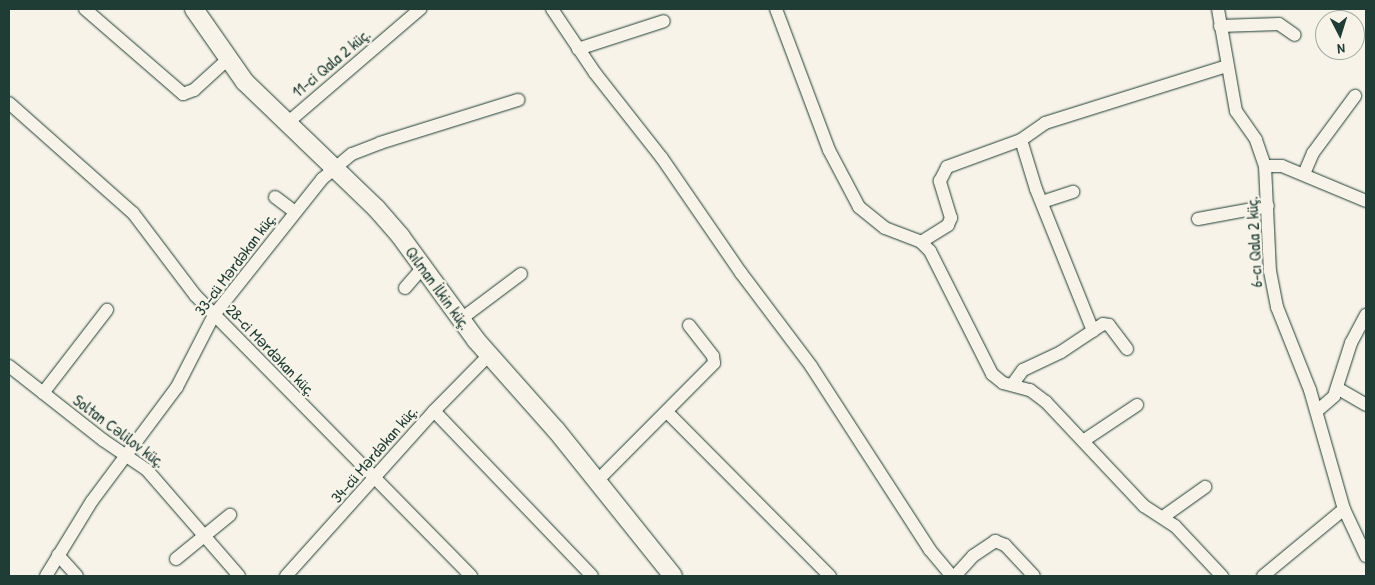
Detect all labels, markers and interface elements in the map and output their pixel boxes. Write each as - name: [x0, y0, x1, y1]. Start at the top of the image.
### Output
- north arrow: [1315, 10, 1365, 60]
- street label: 11-ci Qala 2 küç.: [288, 25, 374, 101]
- text: N: [1337, 40, 1346, 59]
- street label: 6-cı Qala 2 küç.: [1242, 196, 1266, 288]
- street label: 33-cü Mərdəkan küç.: [190, 209, 280, 319]
- street label: Qılman İlkin küç.: [401, 243, 475, 333]
- street label: 28-ci Mərdəkan küç.: [222, 300, 320, 400]
- street label: Soltan Cəlilov küç.: [69, 390, 169, 472]
- street label: 34-cü Mərdəkan küç.: [327, 402, 421, 506]

